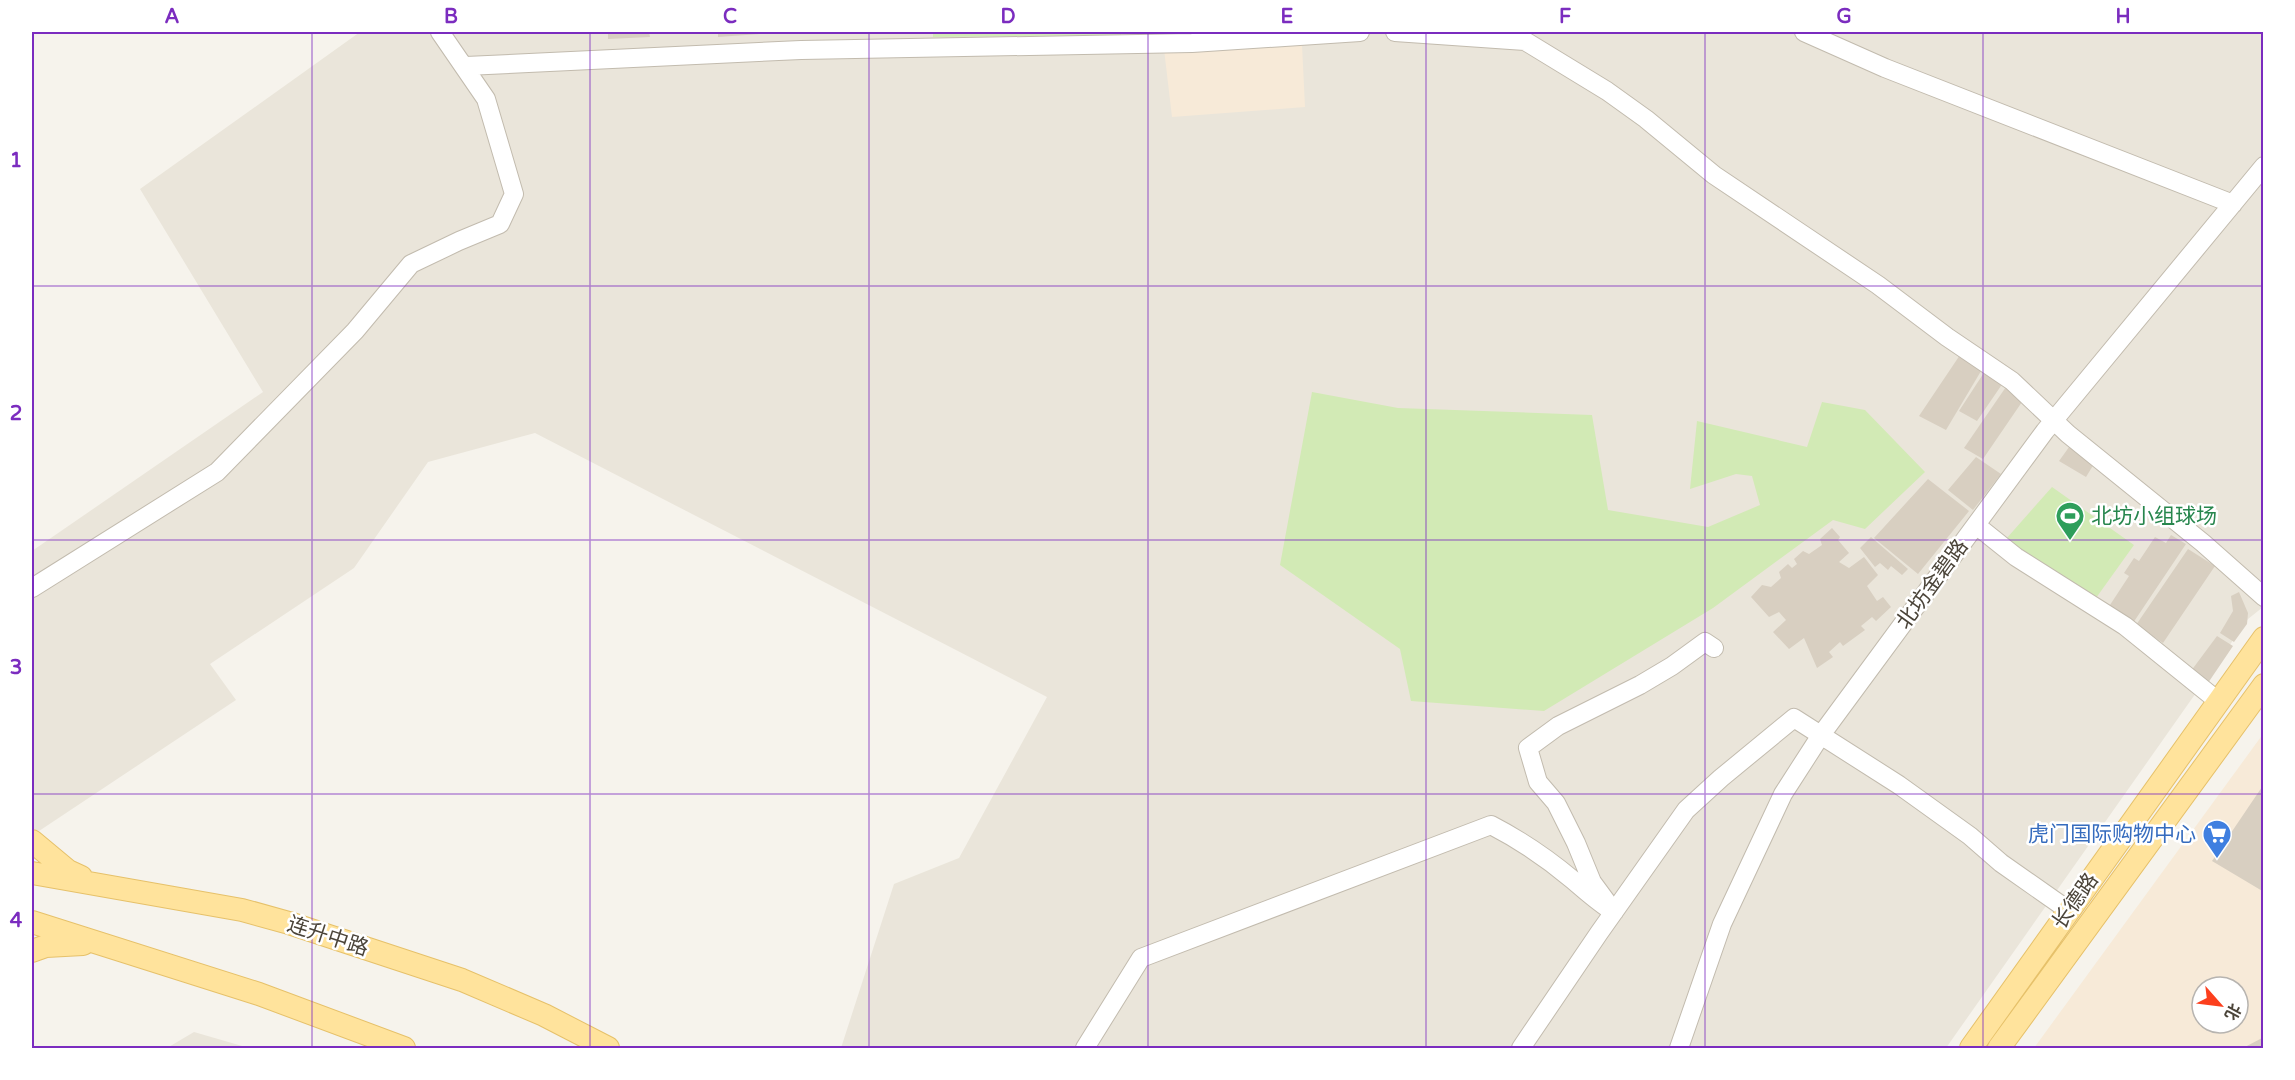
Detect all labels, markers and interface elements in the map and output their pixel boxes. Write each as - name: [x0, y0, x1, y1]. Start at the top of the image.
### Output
- text: A: [165, 5, 180, 29]
- text: B: [444, 5, 458, 29]
- text: C: [723, 5, 737, 29]
- text: D: [1000, 5, 1016, 29]
- text: E: [1281, 5, 1294, 29]
- text: F: [1559, 5, 1571, 29]
- text: G: [1836, 5, 1852, 29]
- text: H: [2115, 5, 2131, 29]
- text: 1: [10, 149, 22, 173]
- text: 2: [10, 402, 22, 426]
- sports icon: 北坊小组球场: [2054, 500, 2086, 542]
- place label: 北坊小组球场: [2091, 504, 2217, 529]
- street label: 北坊金碧路: [1891, 534, 1973, 634]
- text: 3: [10, 656, 22, 680]
- supermarket icon: 虎门国际购物中心: [2201, 818, 2233, 860]
- place label: 虎门国际购物中心: [2028, 822, 2196, 847]
- street label: 长德路: [2047, 868, 2104, 934]
- text: 4: [10, 909, 23, 933]
- street label: 连升中路: [284, 912, 372, 961]
- north arrow: [2190, 975, 2250, 1035]
- text: 北: [2220, 1000, 2245, 1023]

